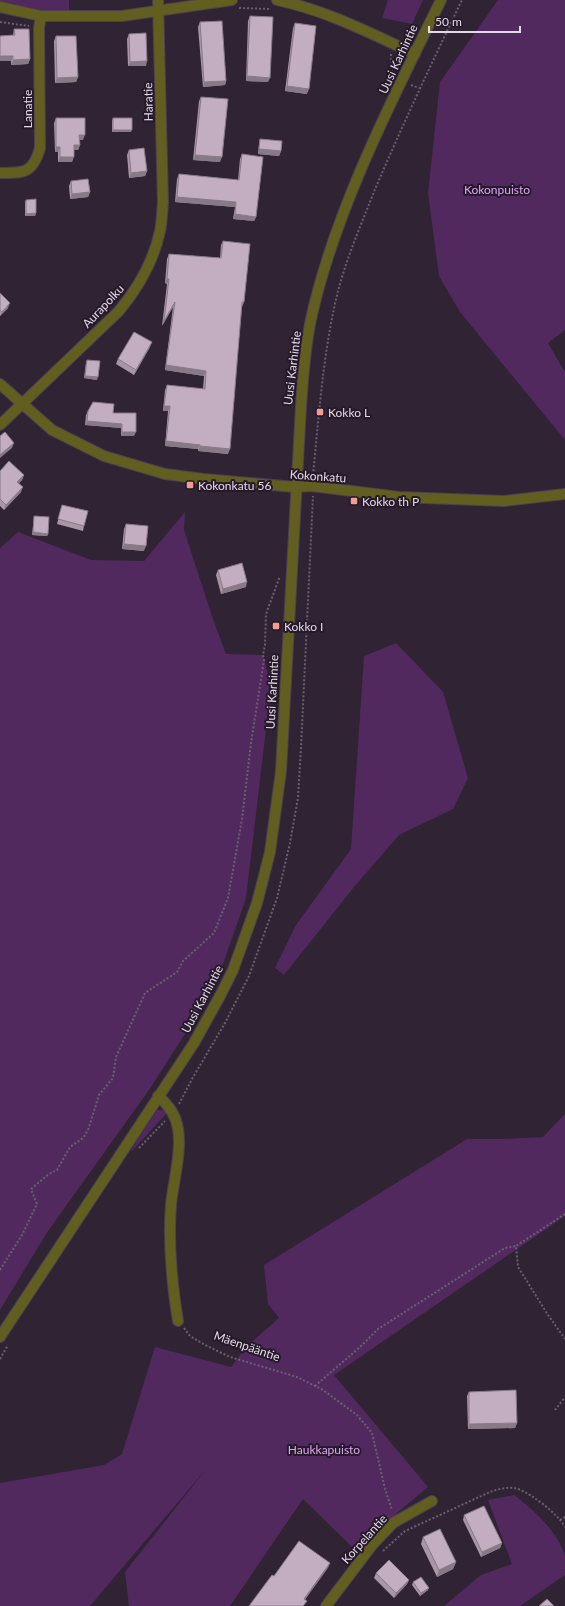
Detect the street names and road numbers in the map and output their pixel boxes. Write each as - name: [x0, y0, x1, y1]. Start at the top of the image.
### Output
- street label: Uusi Karhintie: [375, 22, 421, 96]
- street label: Haratie: [140, 82, 156, 122]
- street label: Lanatie: [20, 90, 35, 128]
- street label: Aurapolku: [79, 281, 127, 331]
- street label: Uusi Karhintie: [280, 330, 304, 406]
- street label: Kokonkatu: [289, 467, 347, 485]
- street label: Uusi Karhintie: [263, 654, 281, 730]
- street label: Uusi Karhintie: [178, 963, 226, 1035]
- street label: Mäenpääntie: [212, 1328, 282, 1364]
- street label: Korpelantie: [338, 1511, 390, 1567]

